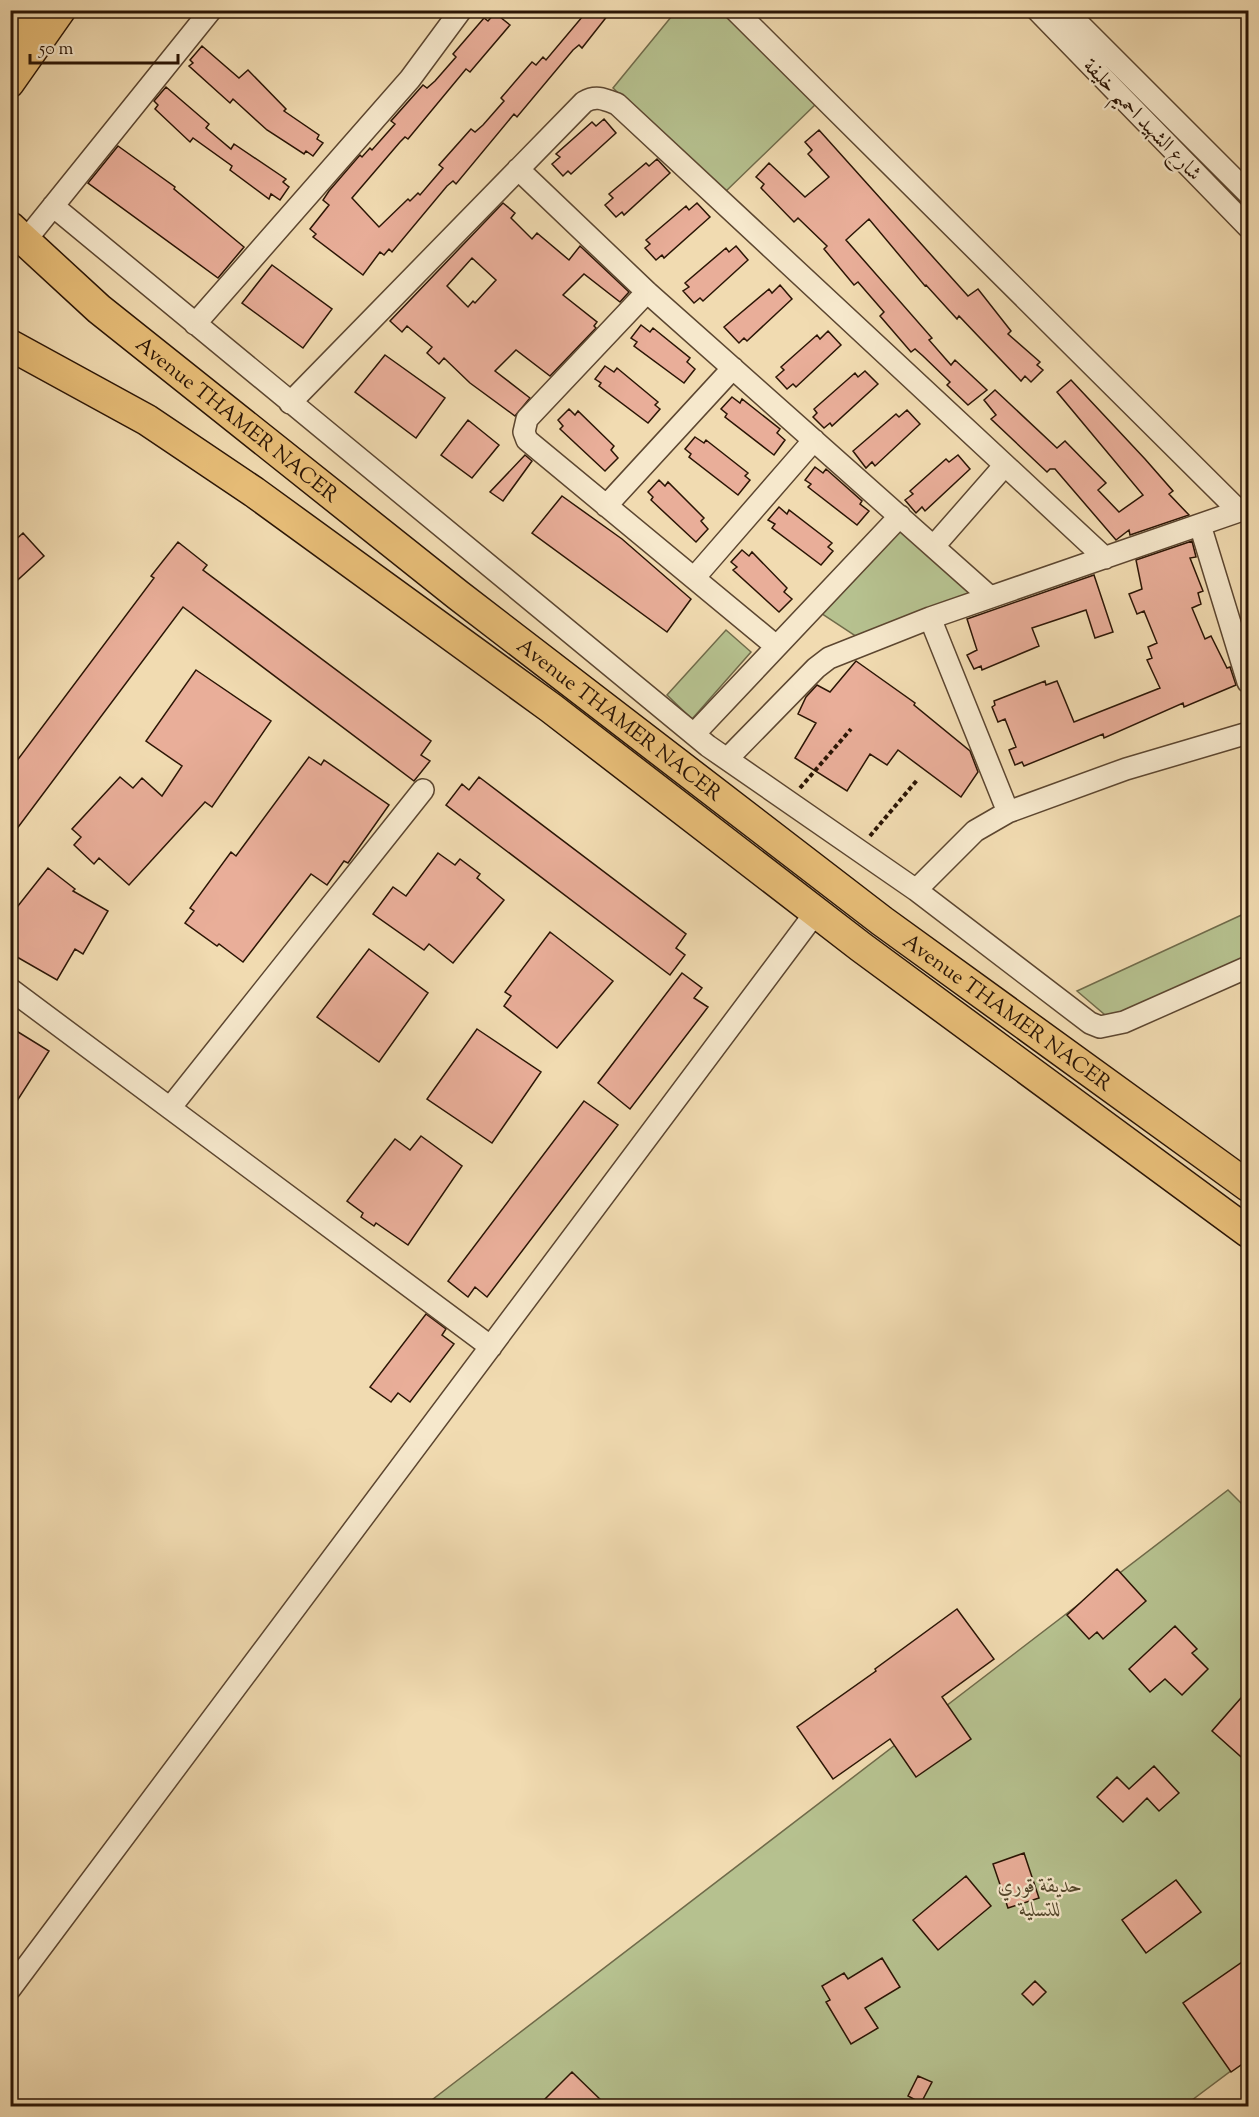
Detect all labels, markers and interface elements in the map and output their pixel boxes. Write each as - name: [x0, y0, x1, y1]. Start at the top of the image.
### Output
- scale bar: [30, 27, 178, 65]
- text: 50 m: [38, 37, 74, 63]
- street label: شارع الشهيد احميم خليفة: [1072, 52, 1208, 191]
- street label: Avenue THAMER NACER: [128, 331, 344, 511]
- street label: Avenue THAMER NACER: [509, 632, 727, 810]
- street label: Avenue THAMER NACER: [896, 928, 1117, 1100]
- park label: حديقة قوري للتسلية: [998, 1872, 1082, 1926]

